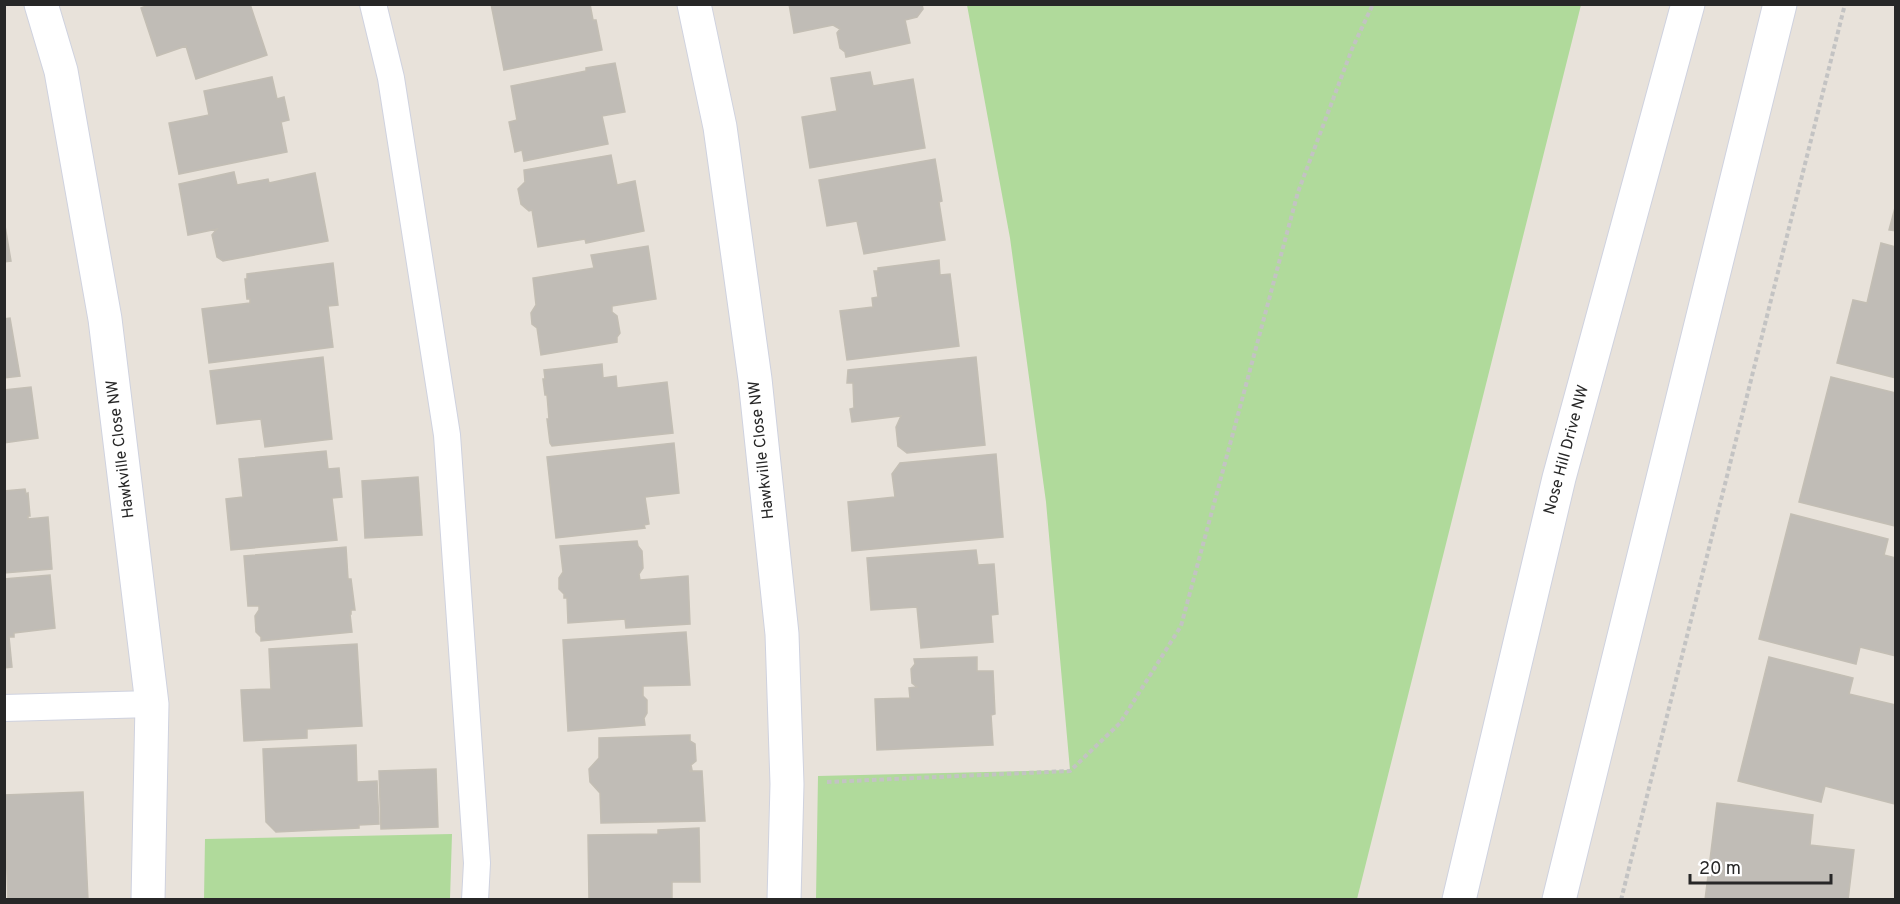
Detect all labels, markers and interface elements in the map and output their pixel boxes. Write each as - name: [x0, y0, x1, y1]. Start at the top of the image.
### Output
- street label: Hawkville Close NW: [103, 379, 139, 519]
- street label: Hawkville Close NW: [745, 380, 779, 520]
- street label: Nose Hill Drive NW: [1540, 383, 1594, 517]
- scale bar: [1690, 847, 1831, 885]
- text: 20 m: [1699, 858, 1741, 881]

